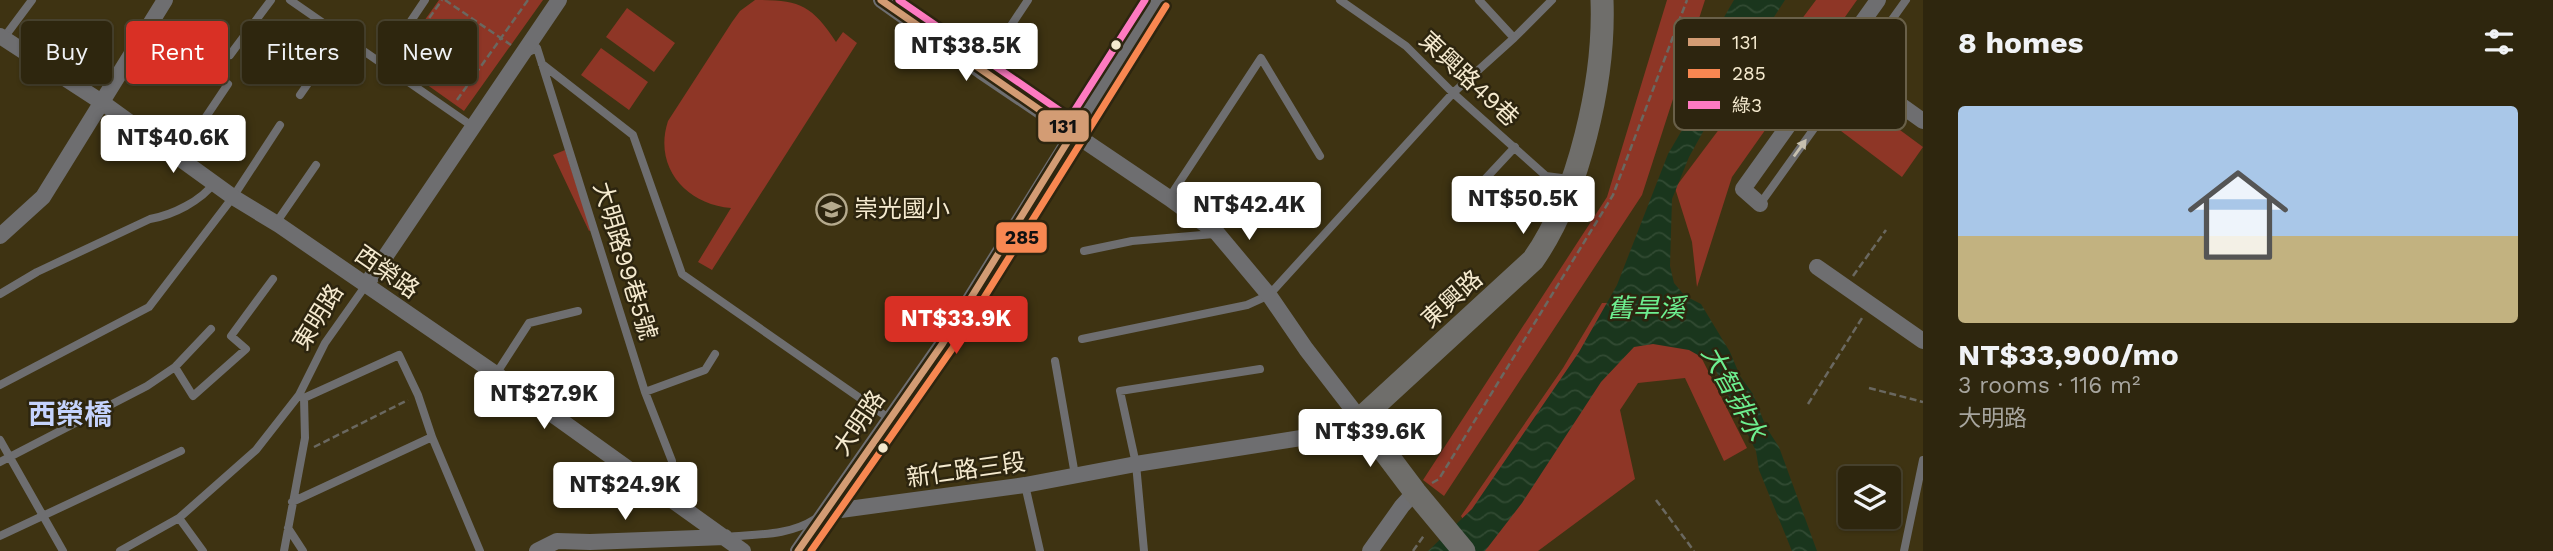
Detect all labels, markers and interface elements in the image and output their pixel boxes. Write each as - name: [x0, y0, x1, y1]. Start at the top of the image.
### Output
- legend: [1674, 18, 1906, 130]
- chip: Buy: [21, 21, 112, 84]
- chip: Rent: [126, 21, 228, 84]
- chip: Filters: [242, 21, 364, 84]
- chip: New: [378, 21, 477, 84]
- icon: filters: [2480, 23, 2518, 61]
- pin: NT$38.5K: [894, 24, 1038, 83]
- text: 8 homes: [1958, 25, 2084, 60]
- street label: 東興路49巷: [1414, 26, 1524, 132]
- text: 131: [1732, 31, 1758, 54]
- text: NT$38.5K: [911, 32, 1021, 59]
- unlabelled marker: [1109, 38, 1123, 52]
- text: 285: [1732, 62, 1766, 85]
- text: 綠3: [1732, 94, 1762, 117]
- line badge: 131: [1037, 109, 1090, 143]
- text: 131: [1049, 115, 1077, 138]
- pin: NT$40.6K: [101, 116, 245, 175]
- text: NT$40.6K: [117, 124, 229, 151]
- one-way arrow: [1793, 139, 1807, 157]
- icon: home: [2175, 152, 2301, 278]
- pin: NT$50.5K: [1451, 176, 1595, 236]
- street label: 大明路99巷5號: [588, 179, 662, 343]
- pin: NT$42.4K: [1177, 182, 1321, 242]
- text: NT$50.5K: [1468, 185, 1578, 212]
- text: NT$42.4K: [1193, 191, 1305, 218]
- school or university icon: 崇光國小: [814, 192, 848, 226]
- place label: 崇光國小: [854, 195, 950, 223]
- line badge: 285: [995, 221, 1048, 254]
- text: 285: [1005, 226, 1039, 249]
- street label: 西榮路: [349, 240, 425, 304]
- street label: 東興路: [1416, 265, 1488, 333]
- street label: 東明路: [287, 279, 349, 355]
- water label: 舊旱溪: [1607, 293, 1689, 323]
- pin: NT$33.9K: [884, 296, 1028, 356]
- text: NT$33.9K: [901, 305, 1011, 332]
- text: NT$33,900/mo: [1958, 337, 2179, 372]
- water label: 大智排水: [1696, 340, 1773, 447]
- pin: NT$27.9K: [472, 372, 616, 431]
- text: 3 rooms · 116 m²: [1958, 372, 2140, 399]
- text: NT$27.9K: [490, 380, 598, 407]
- street label: 大明路: [827, 385, 891, 461]
- district label: 西榮橋: [28, 398, 112, 431]
- text: 大明路: [1958, 405, 2027, 432]
- pin: NT$39.6K: [1298, 410, 1442, 469]
- text: NT$39.6K: [1315, 418, 1425, 445]
- unlabelled marker: [876, 441, 890, 455]
- street label: 新仁路三段: [905, 448, 1027, 492]
- pin: NT$24.9K: [553, 462, 697, 522]
- map controls: [1838, 466, 1901, 529]
- button: layers: [1838, 466, 1901, 529]
- text: NT$24.9K: [569, 471, 681, 498]

